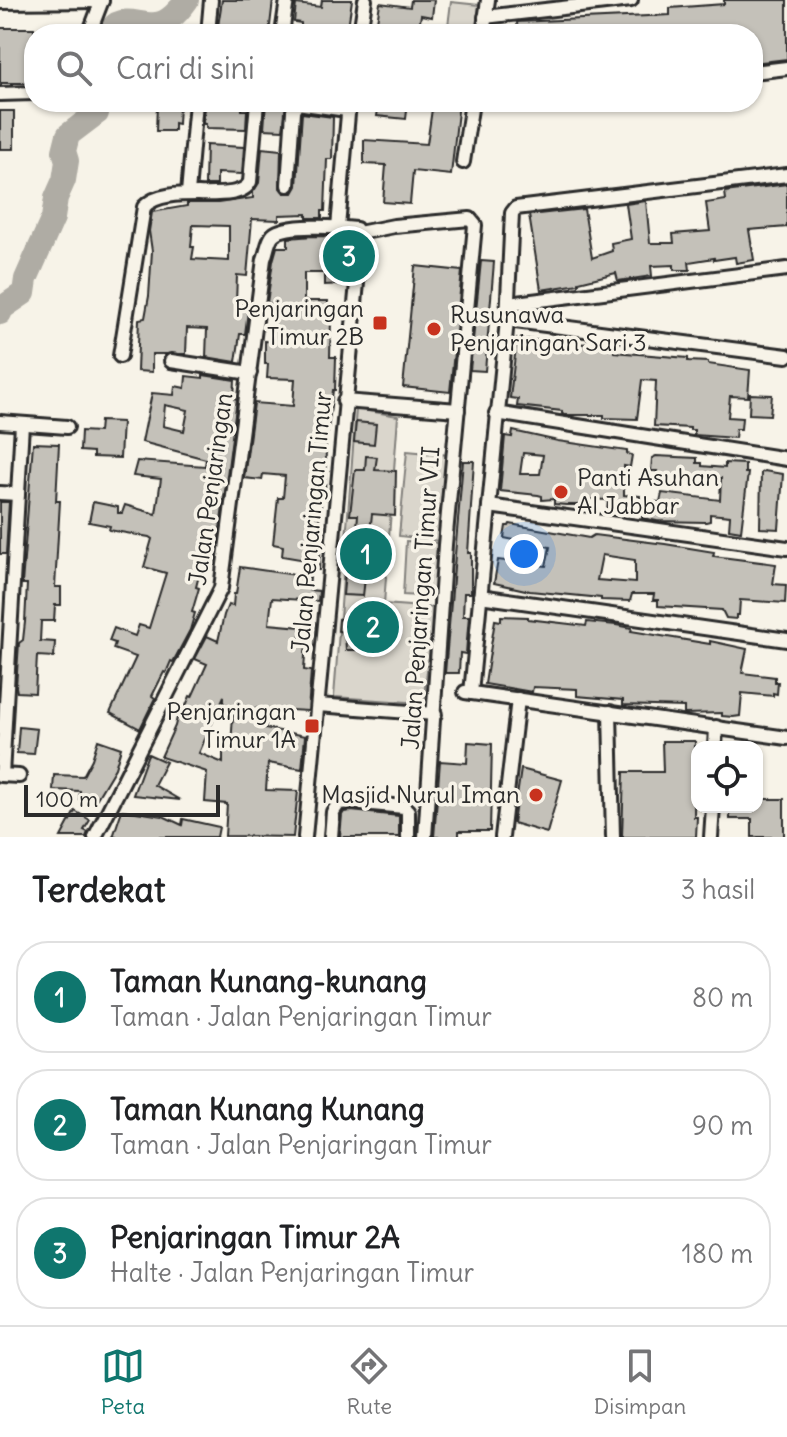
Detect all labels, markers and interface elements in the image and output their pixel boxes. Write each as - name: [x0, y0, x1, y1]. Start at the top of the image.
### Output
- search box: [24, 24, 763, 112]
- icon: search: [52, 46, 96, 90]
- text: Cari di sini: [116, 49, 255, 87]
- pin: 3: [323, 226, 375, 286]
- place label: Penjaringan Timur 2B: [235, 293, 364, 351]
- place label: Rusunawa Penjaringan Sari 3: [450, 299, 647, 357]
- marker: Penjaringan Timur 2B: [371, 314, 389, 332]
- marker: Rusunawa Penjaringan Sari 3: [425, 320, 443, 338]
- street label: Jalan Penjaringan Timur: [285, 390, 337, 654]
- street label: Jalan Penjaringan: [182, 391, 238, 587]
- street label: Jalan Penjaringan Timur VII: [394, 445, 446, 751]
- place label: Panti Asuhan Al Jabbar: [577, 462, 719, 520]
- marker: Panti Asuhan Al Jabbar: [552, 483, 570, 501]
- pin: 1: [340, 524, 392, 584]
- your location: [504, 534, 544, 574]
- pin: 2: [347, 597, 399, 657]
- place label: Penjaringan Timur 1A: [167, 696, 296, 754]
- marker: Penjaringan Timur 1A: [303, 717, 321, 735]
- map controls: [691, 741, 763, 813]
- button: locate: [691, 741, 763, 813]
- place label: Masjid Nurul Iman: [321, 779, 520, 809]
- scale bar: [24, 781, 220, 817]
- text: 100 m: [36, 785, 98, 813]
- marker: Masjid Nurul Iman: [527, 786, 545, 804]
- text: Terdekat: [32, 868, 165, 911]
- text: 3 hasil: [681, 873, 755, 906]
- text: Taman Kunang-kunang: [110, 962, 427, 1000]
- text: 1: [55, 981, 65, 1014]
- text: 80 m: [692, 981, 753, 1014]
- text: Taman · Jalan Penjaringan Timur: [110, 1000, 492, 1033]
- text: Taman Kunang Kunang: [110, 1090, 425, 1128]
- text: 2: [53, 1109, 67, 1142]
- text: 90 m: [692, 1109, 753, 1142]
- text: Taman · Jalan Penjaringan Timur: [110, 1128, 492, 1161]
- text: Penjaringan Timur 2A: [110, 1218, 400, 1256]
- text: 3: [53, 1237, 67, 1270]
- text: 180 m: [682, 1237, 753, 1270]
- text: Halte · Jalan Penjaringan Timur: [110, 1256, 474, 1289]
- tab: Peta: [101, 1344, 145, 1420]
- tab: Rute: [346, 1344, 392, 1420]
- tab: Disimpan: [594, 1344, 686, 1420]

